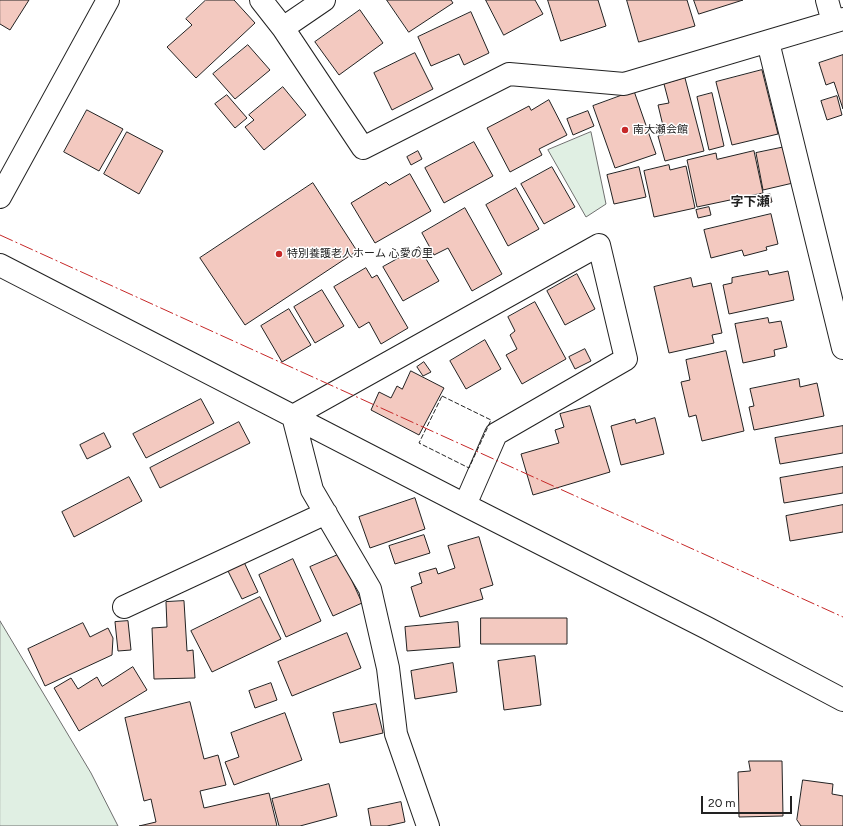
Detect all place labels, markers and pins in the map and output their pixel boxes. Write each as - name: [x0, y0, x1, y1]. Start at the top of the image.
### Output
- place label: 南大瀬会館: [633, 123, 688, 137]
- marker: 南大瀬会館: [620, 125, 630, 135]
- place label: 特別養護老人ホーム 心愛の里: [287, 247, 433, 261]
- marker: 特別養護老人ホーム 心愛の里: [274, 249, 284, 259]

